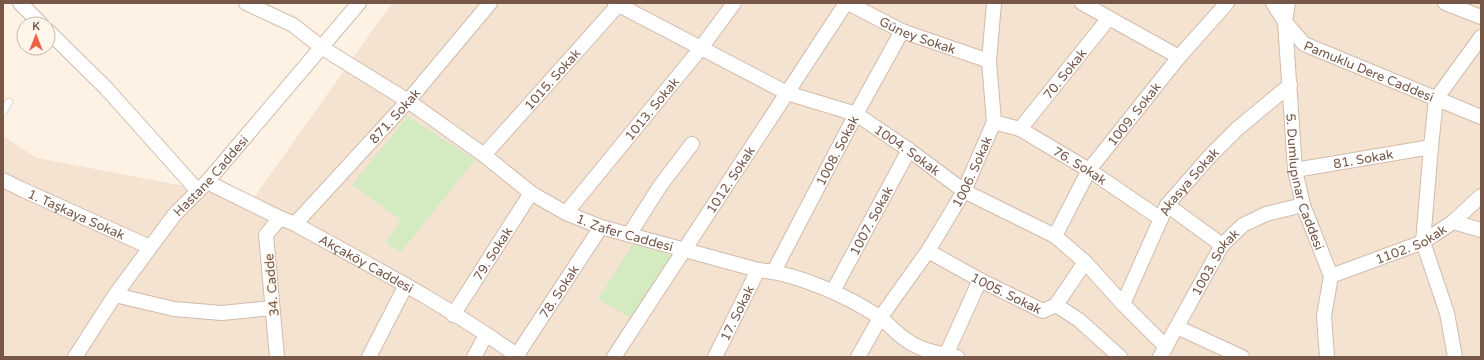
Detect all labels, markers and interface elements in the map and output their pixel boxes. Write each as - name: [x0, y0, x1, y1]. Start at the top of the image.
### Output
- street label: Güney Sokak: [876, 14, 958, 58]
- north arrow: [16, 16, 56, 56]
- text: K: [32, 20, 40, 33]
- street label: Pamuklu Dere Caddesi: [1301, 38, 1436, 106]
- street label: 1015. Sokak: [521, 46, 584, 114]
- street label: 70. Sokak: [1040, 46, 1090, 103]
- street label: 1013. Sokak: [622, 74, 683, 144]
- street label: 1009. Sokak: [1104, 79, 1165, 150]
- street label: 871. Sokak: [366, 86, 424, 147]
- street label: 1008. Sokak: [813, 113, 863, 189]
- street label: 5. Dumlupınar Caddesi: [1282, 113, 1327, 253]
- street label: 1004. Sokak: [871, 122, 943, 179]
- street label: Hastane Caddesi: [170, 132, 252, 220]
- street label: 1006. Sokak: [949, 134, 996, 211]
- street label: 76. Sokak: [1050, 143, 1109, 189]
- street label: 1012. Sokak: [703, 144, 759, 217]
- street label: Akasya Sokak: [1156, 145, 1223, 219]
- street label: 81. Sokak: [1332, 147, 1394, 172]
- street label: 1007. Sokak: [847, 184, 897, 258]
- street label: 1. Taşkaya Sokak: [25, 186, 127, 244]
- street label: 1. Zafer Caddesi: [574, 211, 675, 255]
- street label: 1102. Sokak: [1373, 222, 1450, 268]
- street label: 79. Sokak: [470, 224, 516, 284]
- street label: 1003. Sokak: [1189, 226, 1243, 299]
- street label: Akçaköy Caddesi: [316, 232, 416, 297]
- street label: 34. Cadde: [261, 253, 283, 317]
- street label: 78. Sokak: [536, 262, 583, 322]
- street label: 1005. Sokak: [968, 270, 1044, 318]
- street label: 17. Sokak: [717, 283, 758, 344]

